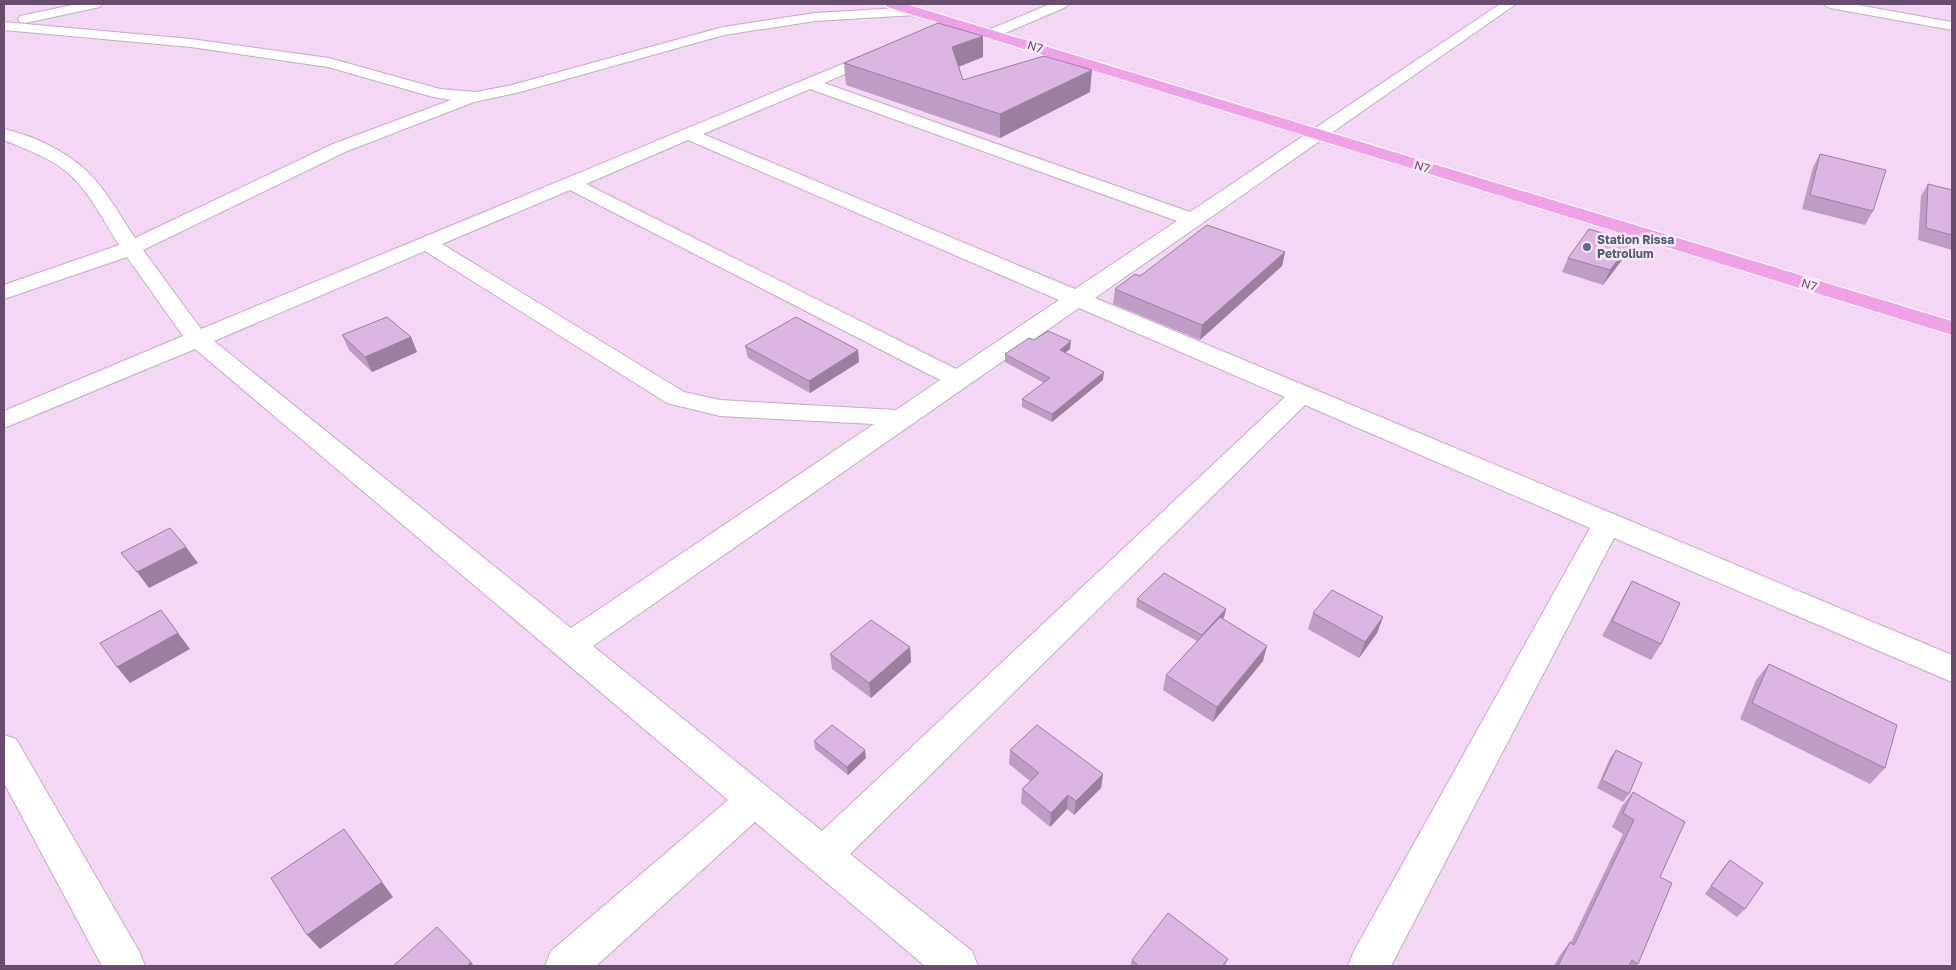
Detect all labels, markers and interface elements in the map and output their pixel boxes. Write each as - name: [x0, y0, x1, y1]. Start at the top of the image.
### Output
- street label: N7: [1026, 37, 1045, 56]
- street label: N7: [1413, 157, 1432, 176]
- place label: Station Rissa Petrolium: [1597, 232, 1674, 261]
- marker: Station Rissa Petrolium: [1581, 241, 1593, 253]
- street label: N7: [1800, 275, 1819, 294]

